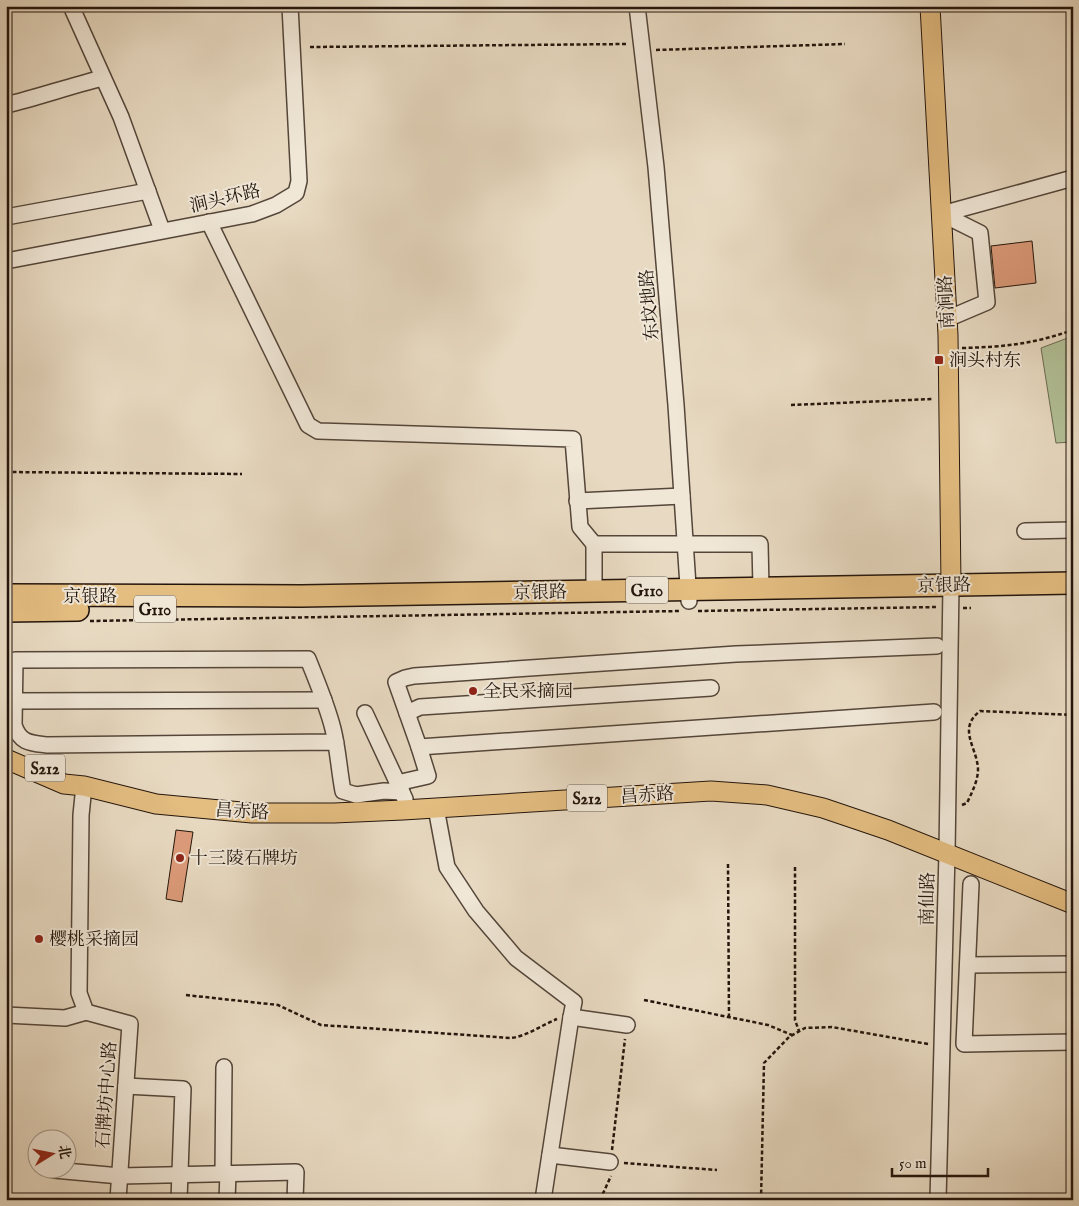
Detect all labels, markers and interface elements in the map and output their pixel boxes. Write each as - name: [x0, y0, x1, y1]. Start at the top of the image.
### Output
- street label: 涧头环路: [188, 180, 263, 219]
- street label: 东坟地路: [636, 268, 665, 342]
- street label: 南涧路: [935, 274, 960, 329]
- place label: 涧头村东: [949, 350, 1021, 373]
- marker: 涧头村东: [933, 354, 945, 366]
- street label: 京银路: [917, 575, 971, 598]
- road number: G110: [626, 576, 668, 604]
- street label: 京银路: [513, 582, 567, 605]
- street label: 京银路: [63, 586, 117, 609]
- road number: G110: [134, 596, 176, 622]
- place label: 全民采摘园: [483, 681, 573, 704]
- marker: 全民采摘园: [467, 685, 479, 697]
- road number: S212: [25, 754, 65, 781]
- street label: 昌赤路: [619, 783, 675, 810]
- road number: S212: [567, 784, 607, 811]
- street label: 昌赤路: [214, 800, 269, 825]
- place label: 十三陵石牌坊: [190, 848, 298, 871]
- marker: 十三陵石牌坊: [174, 852, 186, 864]
- street label: 南仙路: [917, 872, 940, 926]
- place label: 樱桃采摘园: [49, 929, 139, 952]
- marker: 樱桃采摘园: [33, 933, 45, 945]
- street label: 石牌坊中心路: [92, 1040, 123, 1150]
- north arrow: [28, 1128, 78, 1178]
- text: 北: [54, 1143, 74, 1160]
- scale bar: [892, 1146, 988, 1178]
- text: 50 m: [899, 1154, 927, 1173]

